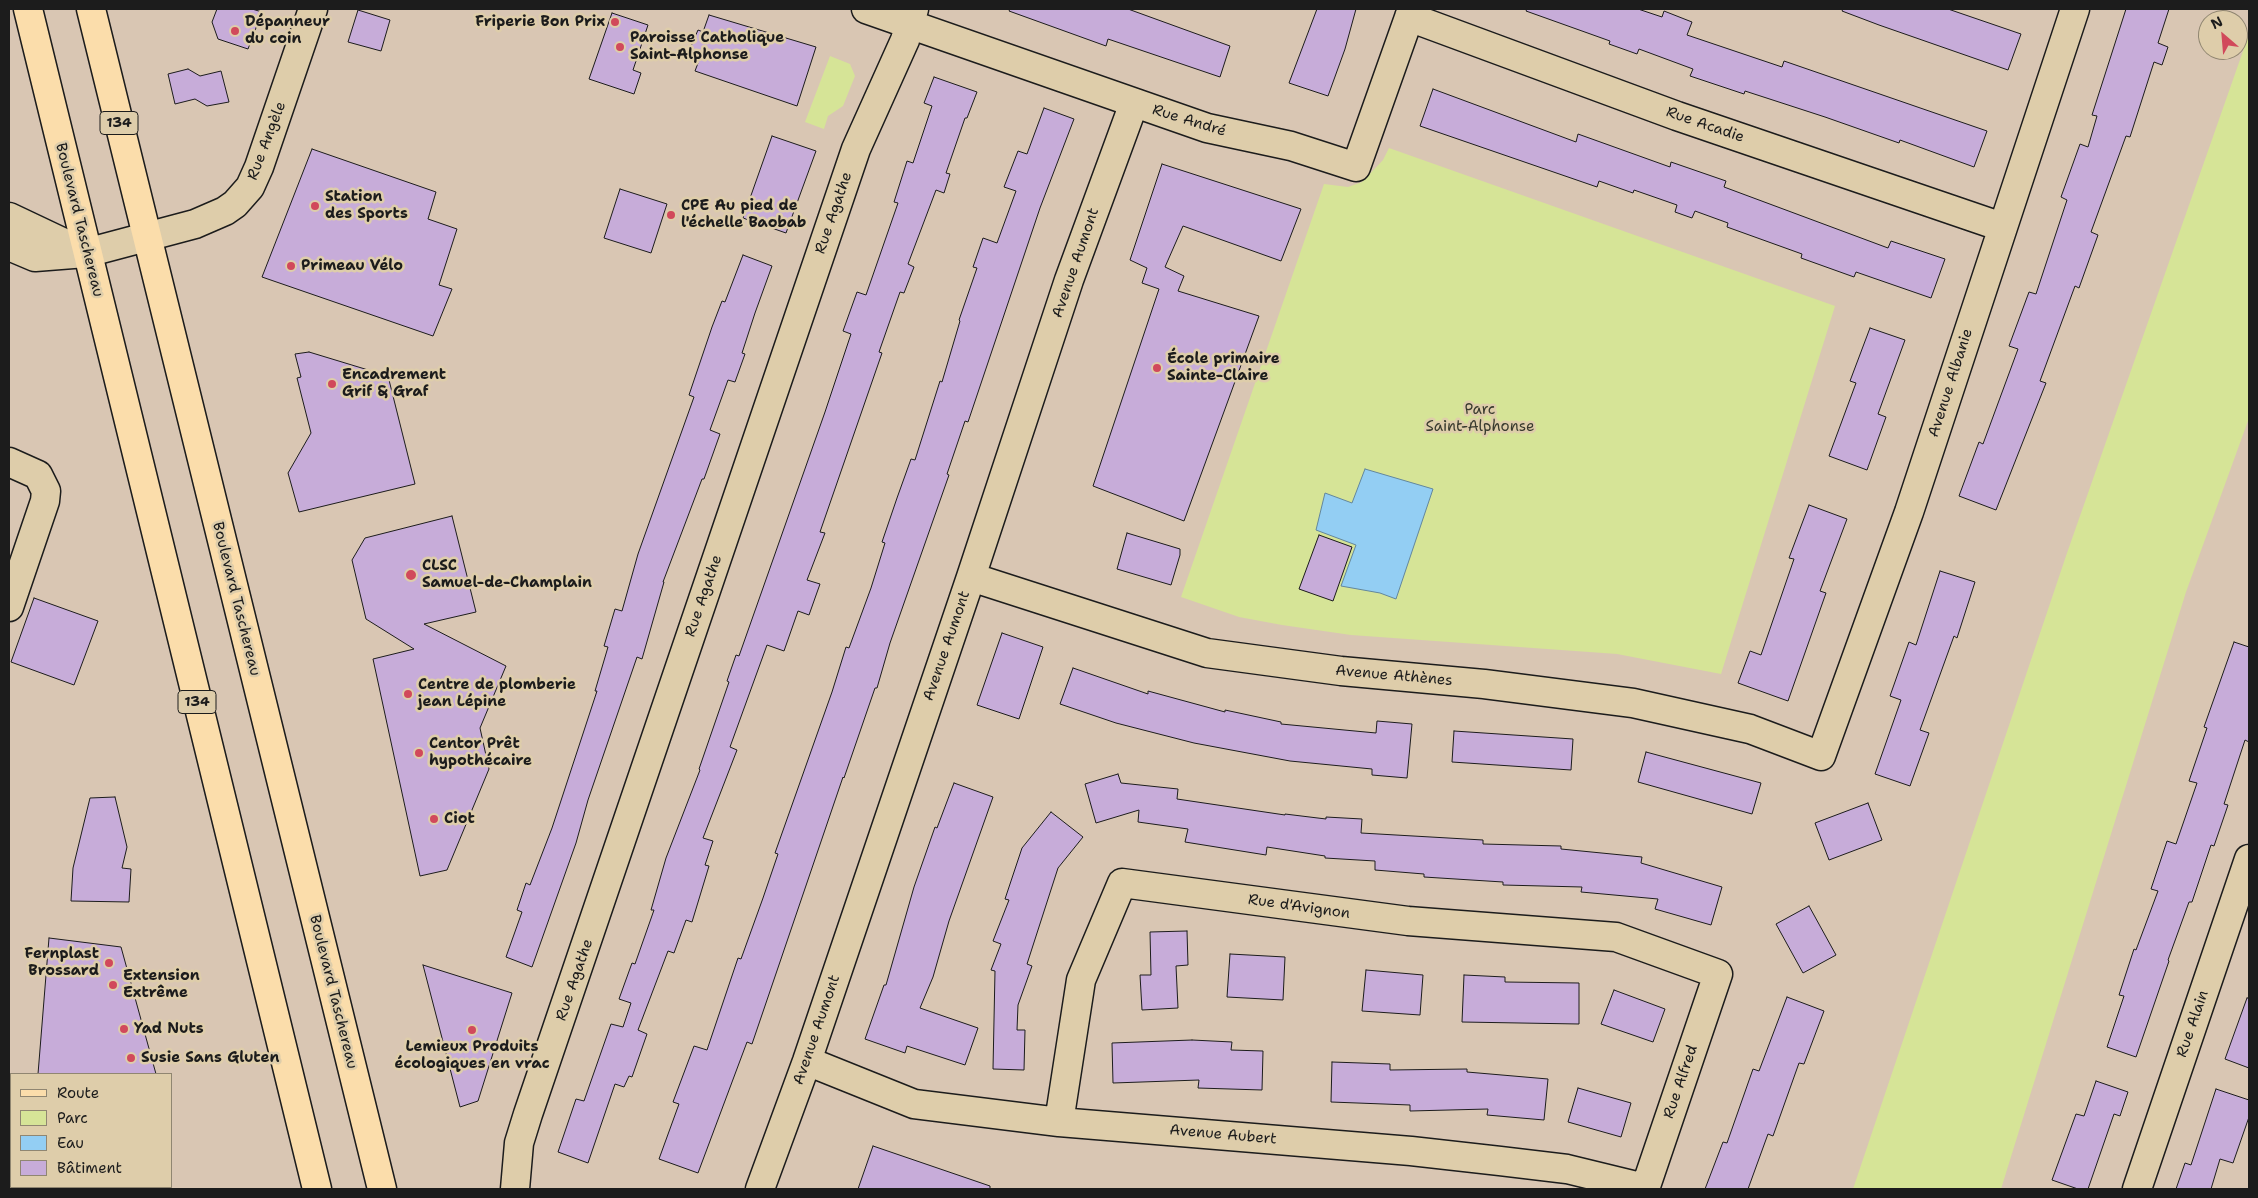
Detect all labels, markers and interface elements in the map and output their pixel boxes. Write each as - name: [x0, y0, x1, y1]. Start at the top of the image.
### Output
- north arrow: [2198, 10, 2248, 60]
- text: N: [2208, 12, 2226, 33]
- place label: Dépanneur du coin: [245, 13, 330, 48]
- place label: Friperie Bon Prix: [475, 13, 605, 31]
- marker: Friperie Bon Prix: [609, 16, 621, 28]
- marker: Dépanneur du coin: [229, 25, 241, 37]
- place label: Paroisse Catholique Saint-Alphonse: [630, 29, 784, 64]
- marker: Paroisse Catholique Saint-Alphonse: [614, 41, 626, 53]
- street label: Rue Angèle: [244, 99, 290, 183]
- street label: Rue André: [1150, 101, 1228, 141]
- street label: Rue Acadie: [1664, 103, 1746, 147]
- road number: 134: [100, 112, 138, 134]
- street label: Boulevard Taschereau: [51, 141, 107, 299]
- street label: Rue Agathe: [812, 170, 856, 256]
- place label: Station des Sports: [325, 188, 408, 223]
- place label: CPE Au pied de l'échelle Baobab: [681, 197, 806, 232]
- marker: Station des Sports: [309, 200, 321, 212]
- street label: Avenue Aumont: [1049, 206, 1103, 320]
- marker: CPE Au pied de l'échelle Baobab: [665, 209, 677, 221]
- place label: Primeau Vélo: [301, 257, 403, 275]
- marker: Primeau Vélo: [285, 260, 297, 272]
- street label: Avenue Albanie: [1925, 326, 1977, 440]
- place label: École primaire Sainte-Claire: [1167, 350, 1280, 385]
- marker: École primaire Sainte-Claire: [1151, 362, 1163, 374]
- place label: Encadrement Grif & Graf: [342, 366, 446, 401]
- marker: Encadrement Grif & Graf: [326, 378, 338, 390]
- park label: Parc Saint-Alphonse: [1426, 401, 1534, 436]
- street label: Boulevard Taschereau: [208, 520, 264, 678]
- street label: Rue Agathe: [682, 553, 726, 639]
- place label: CLSC Samuel-de-Champlain: [422, 557, 592, 592]
- marker: CLSC Samuel-de-Champlain: [404, 568, 418, 582]
- street label: Avenue Aumont: [920, 589, 974, 703]
- street label: Avenue Athènes: [1335, 662, 1453, 690]
- place label: Centre de plomberie jean Lépine: [418, 676, 576, 711]
- marker: Centre de plomberie jean Lépine: [402, 688, 414, 700]
- road number: 134: [178, 690, 216, 714]
- place label: Centor Prêt hypothécaire: [429, 735, 532, 770]
- marker: Centor Prêt hypothécaire: [413, 747, 425, 759]
- place label: Ciot: [444, 810, 475, 828]
- marker: Ciot: [428, 813, 440, 825]
- street label: Rue d'Avignon: [1247, 891, 1351, 923]
- street label: Boulevard Taschereau: [305, 913, 361, 1071]
- street label: Rue Agathe: [553, 937, 597, 1023]
- place label: Fernplast Brossard: [24, 945, 99, 980]
- marker: Fernplast Brossard: [103, 957, 115, 969]
- place label: Extension Extrême: [123, 967, 200, 1002]
- street label: Avenue Aumont: [790, 973, 844, 1087]
- marker: Extension Extrême: [107, 979, 119, 991]
- street label: Rue Alain: [2173, 988, 2213, 1060]
- place label: Yad Nuts: [134, 1020, 204, 1038]
- marker: Yad Nuts: [118, 1023, 130, 1035]
- marker: Lemieux Produits écologiques en vrac: [466, 1024, 478, 1036]
- place label: Lemieux Produits écologiques en vrac: [394, 1038, 550, 1073]
- street label: Rue Alfred: [1660, 1043, 1702, 1121]
- place label: Susie Sans Gluten: [141, 1049, 279, 1067]
- marker: Susie Sans Gluten: [125, 1052, 137, 1064]
- legend: [10, 1073, 172, 1188]
- text: Route: [57, 1083, 99, 1103]
- text: Parc: [57, 1108, 88, 1128]
- street label: Avenue Aubert: [1169, 1121, 1277, 1149]
- text: Eau: [57, 1133, 84, 1153]
- text: Bâtiment: [57, 1158, 122, 1178]

